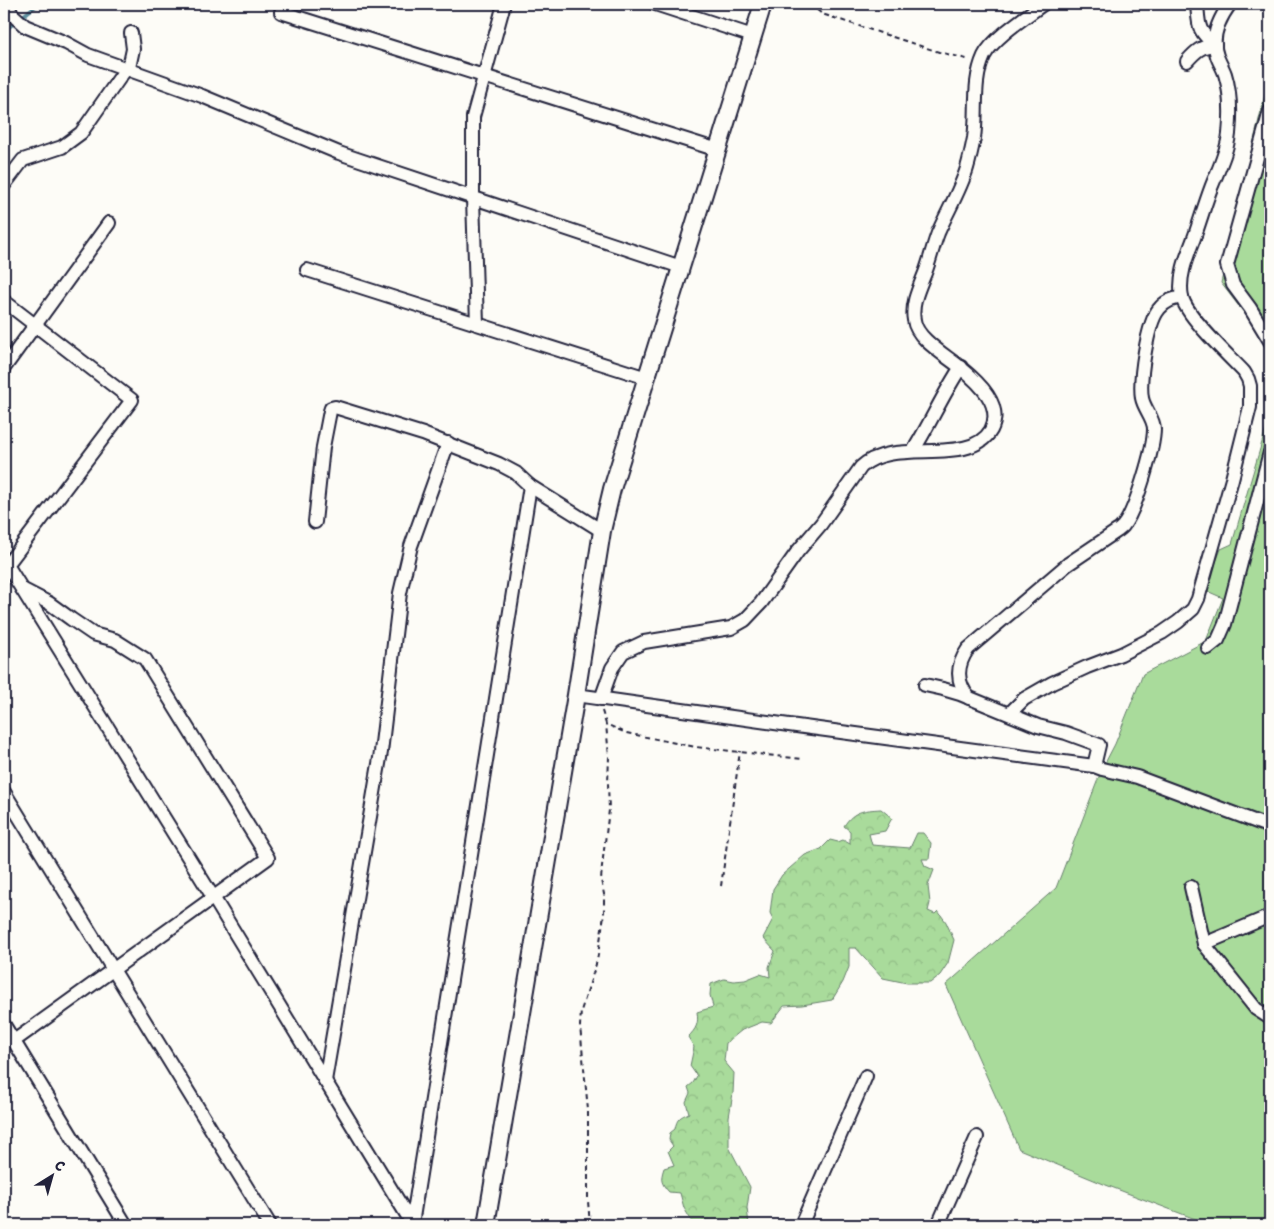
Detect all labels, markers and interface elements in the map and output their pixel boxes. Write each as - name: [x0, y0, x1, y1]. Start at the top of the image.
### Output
- north arrow: [28, 1152, 78, 1202]
- text: С: [51, 1156, 69, 1175]

